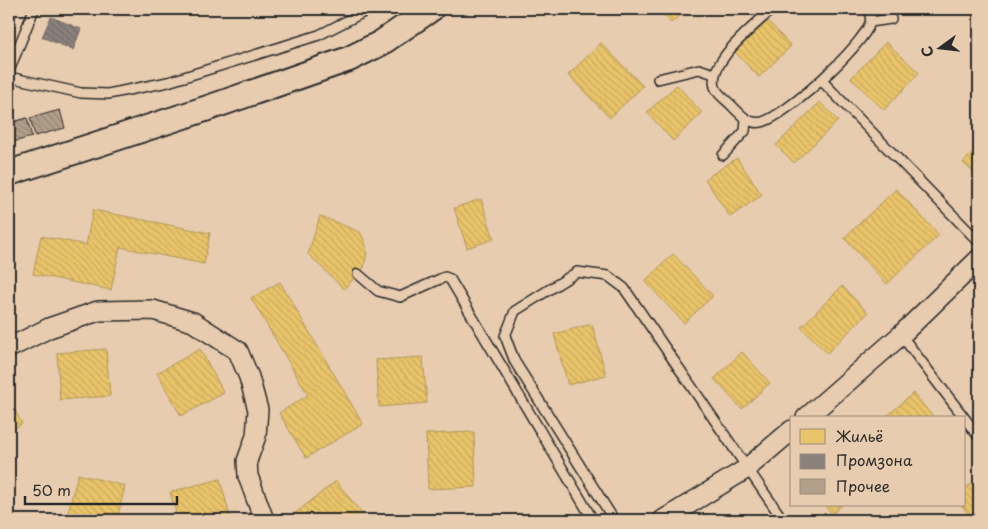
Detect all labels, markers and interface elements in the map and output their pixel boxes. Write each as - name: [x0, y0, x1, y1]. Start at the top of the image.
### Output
- north arrow: [916, 22, 966, 72]
- text: С: [915, 44, 938, 59]
- legend: [790, 416, 966, 506]
- text: Жильё: [835, 424, 883, 447]
- text: Промзона: [836, 448, 913, 471]
- scale bar: [25, 474, 178, 506]
- text: Прочее: [836, 474, 890, 497]
- text: 50 m: [32, 478, 71, 501]

